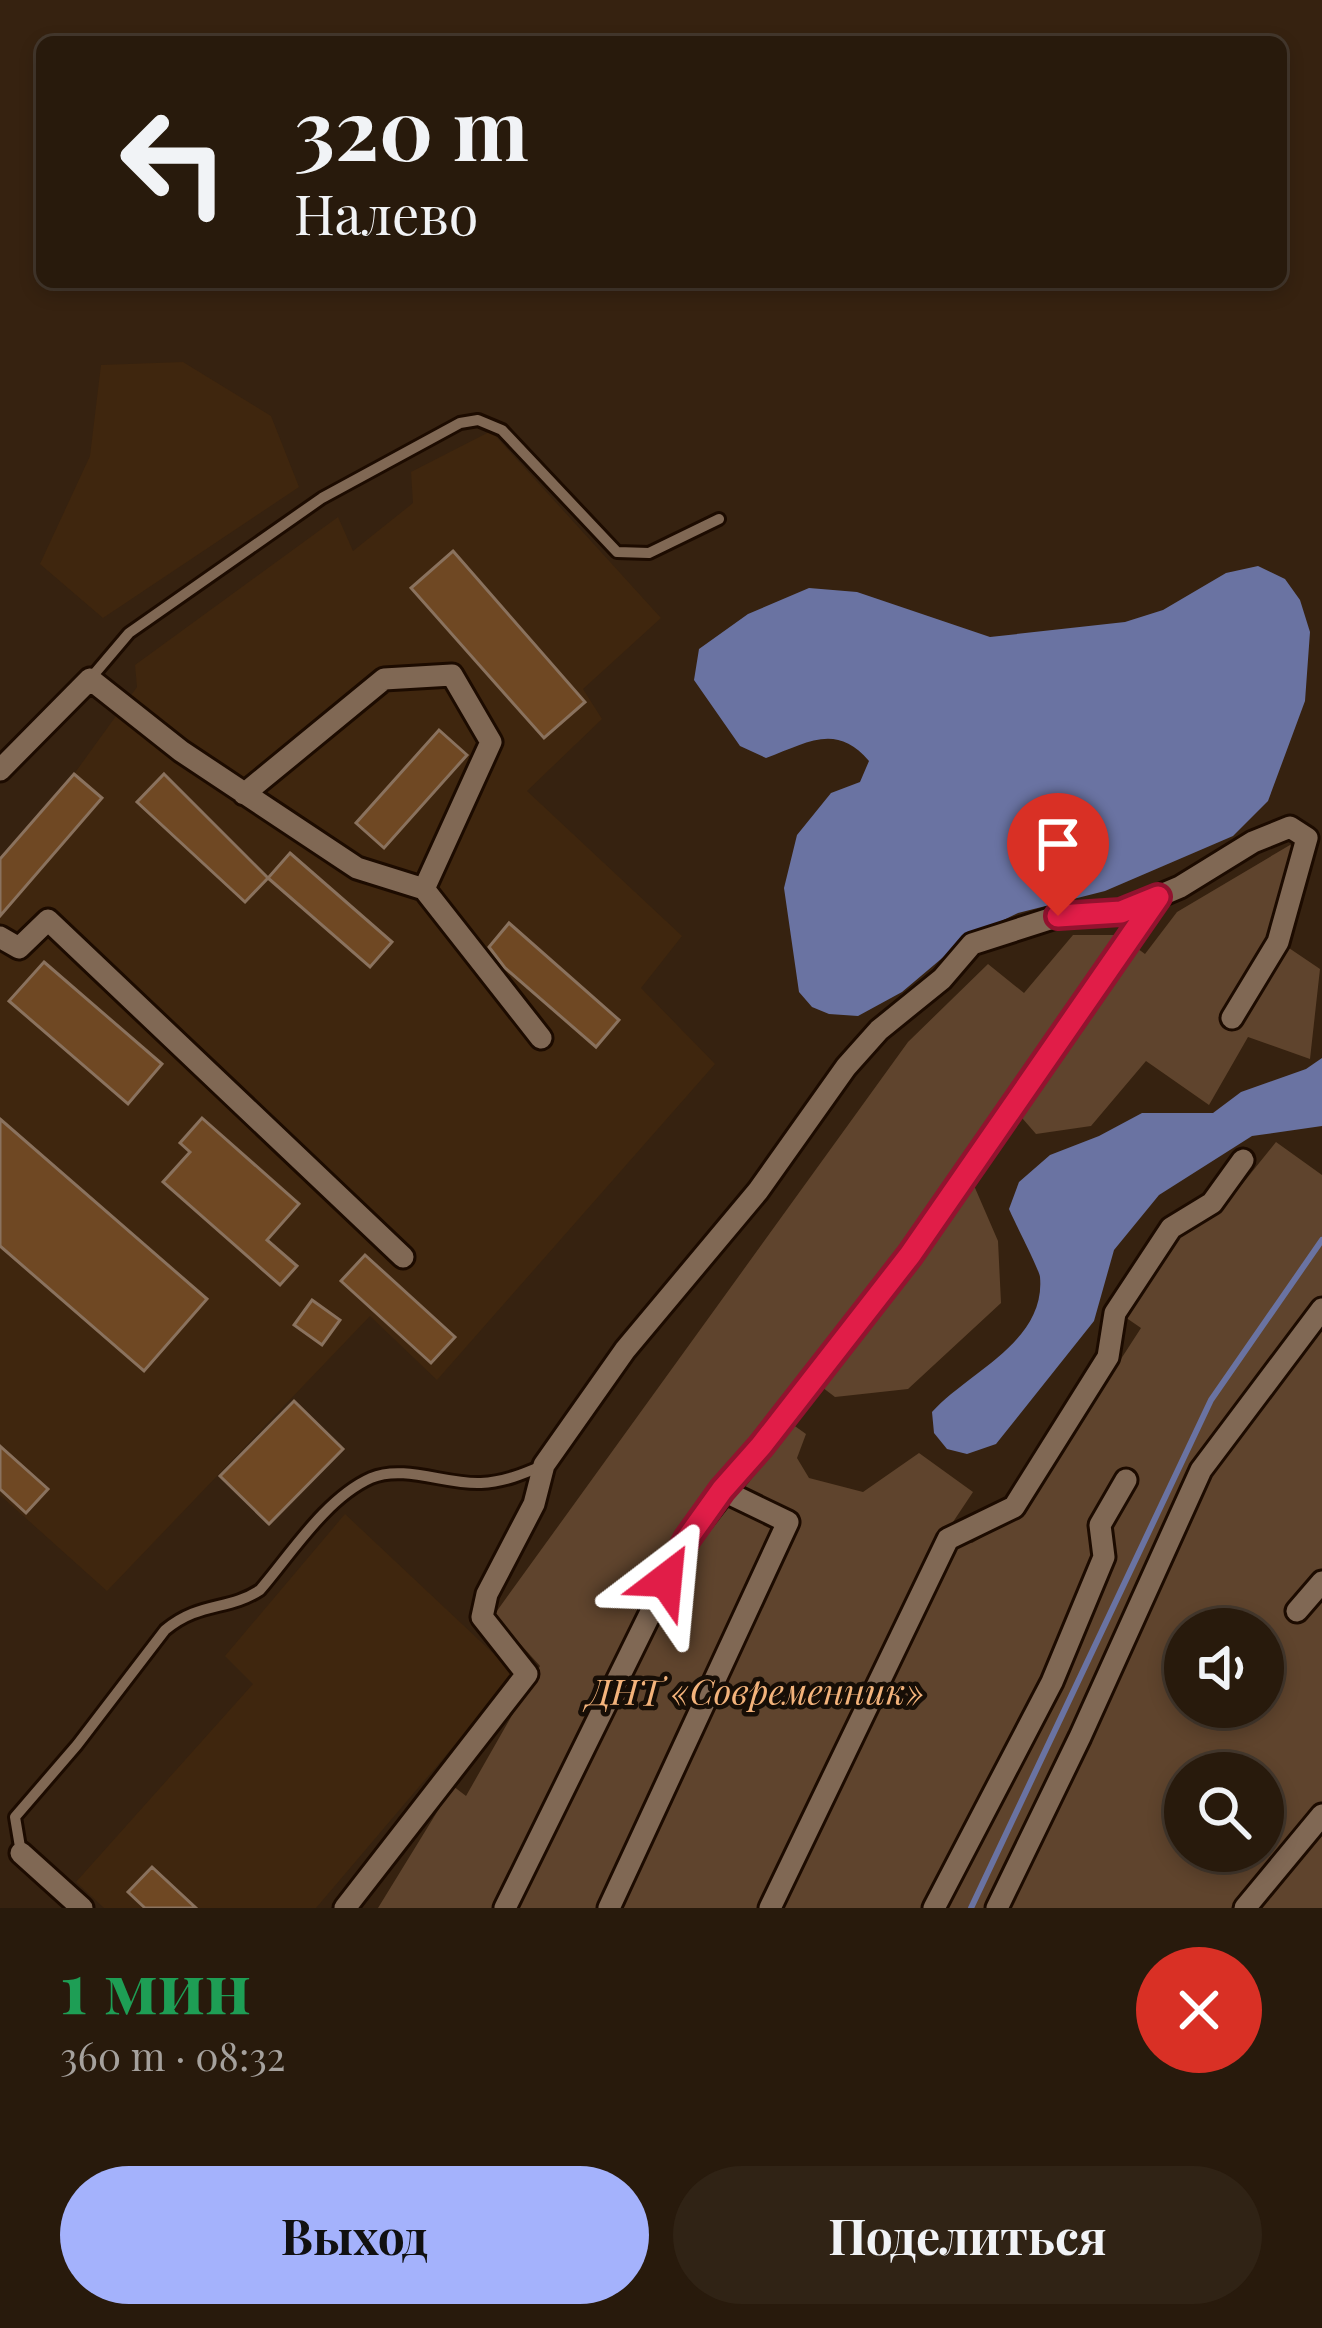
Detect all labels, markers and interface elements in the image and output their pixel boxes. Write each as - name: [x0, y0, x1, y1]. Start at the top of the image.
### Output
- text: 320 m: [294, 70, 529, 182]
- icon: left: [96, 84, 252, 240]
- text: Налево: [294, 177, 478, 249]
- pin: [1007, 793, 1109, 916]
- icon: arrive: [1025, 811, 1091, 877]
- position arrow: [603, 1517, 729, 1643]
- map controls: [1164, 1608, 1284, 1872]
- button: sound: [1164, 1608, 1284, 1728]
- park label: ДНТ «Современник»: [582, 1666, 924, 1714]
- button: search: [1164, 1752, 1284, 1872]
- text: 1 мин: [60, 1936, 251, 2032]
- button: close: [1136, 1947, 1262, 2073]
- text: 360 m · 08:32: [60, 2029, 286, 2081]
- button: Выход: [60, 2166, 649, 2304]
- button: Поделиться: [673, 2166, 1262, 2304]

